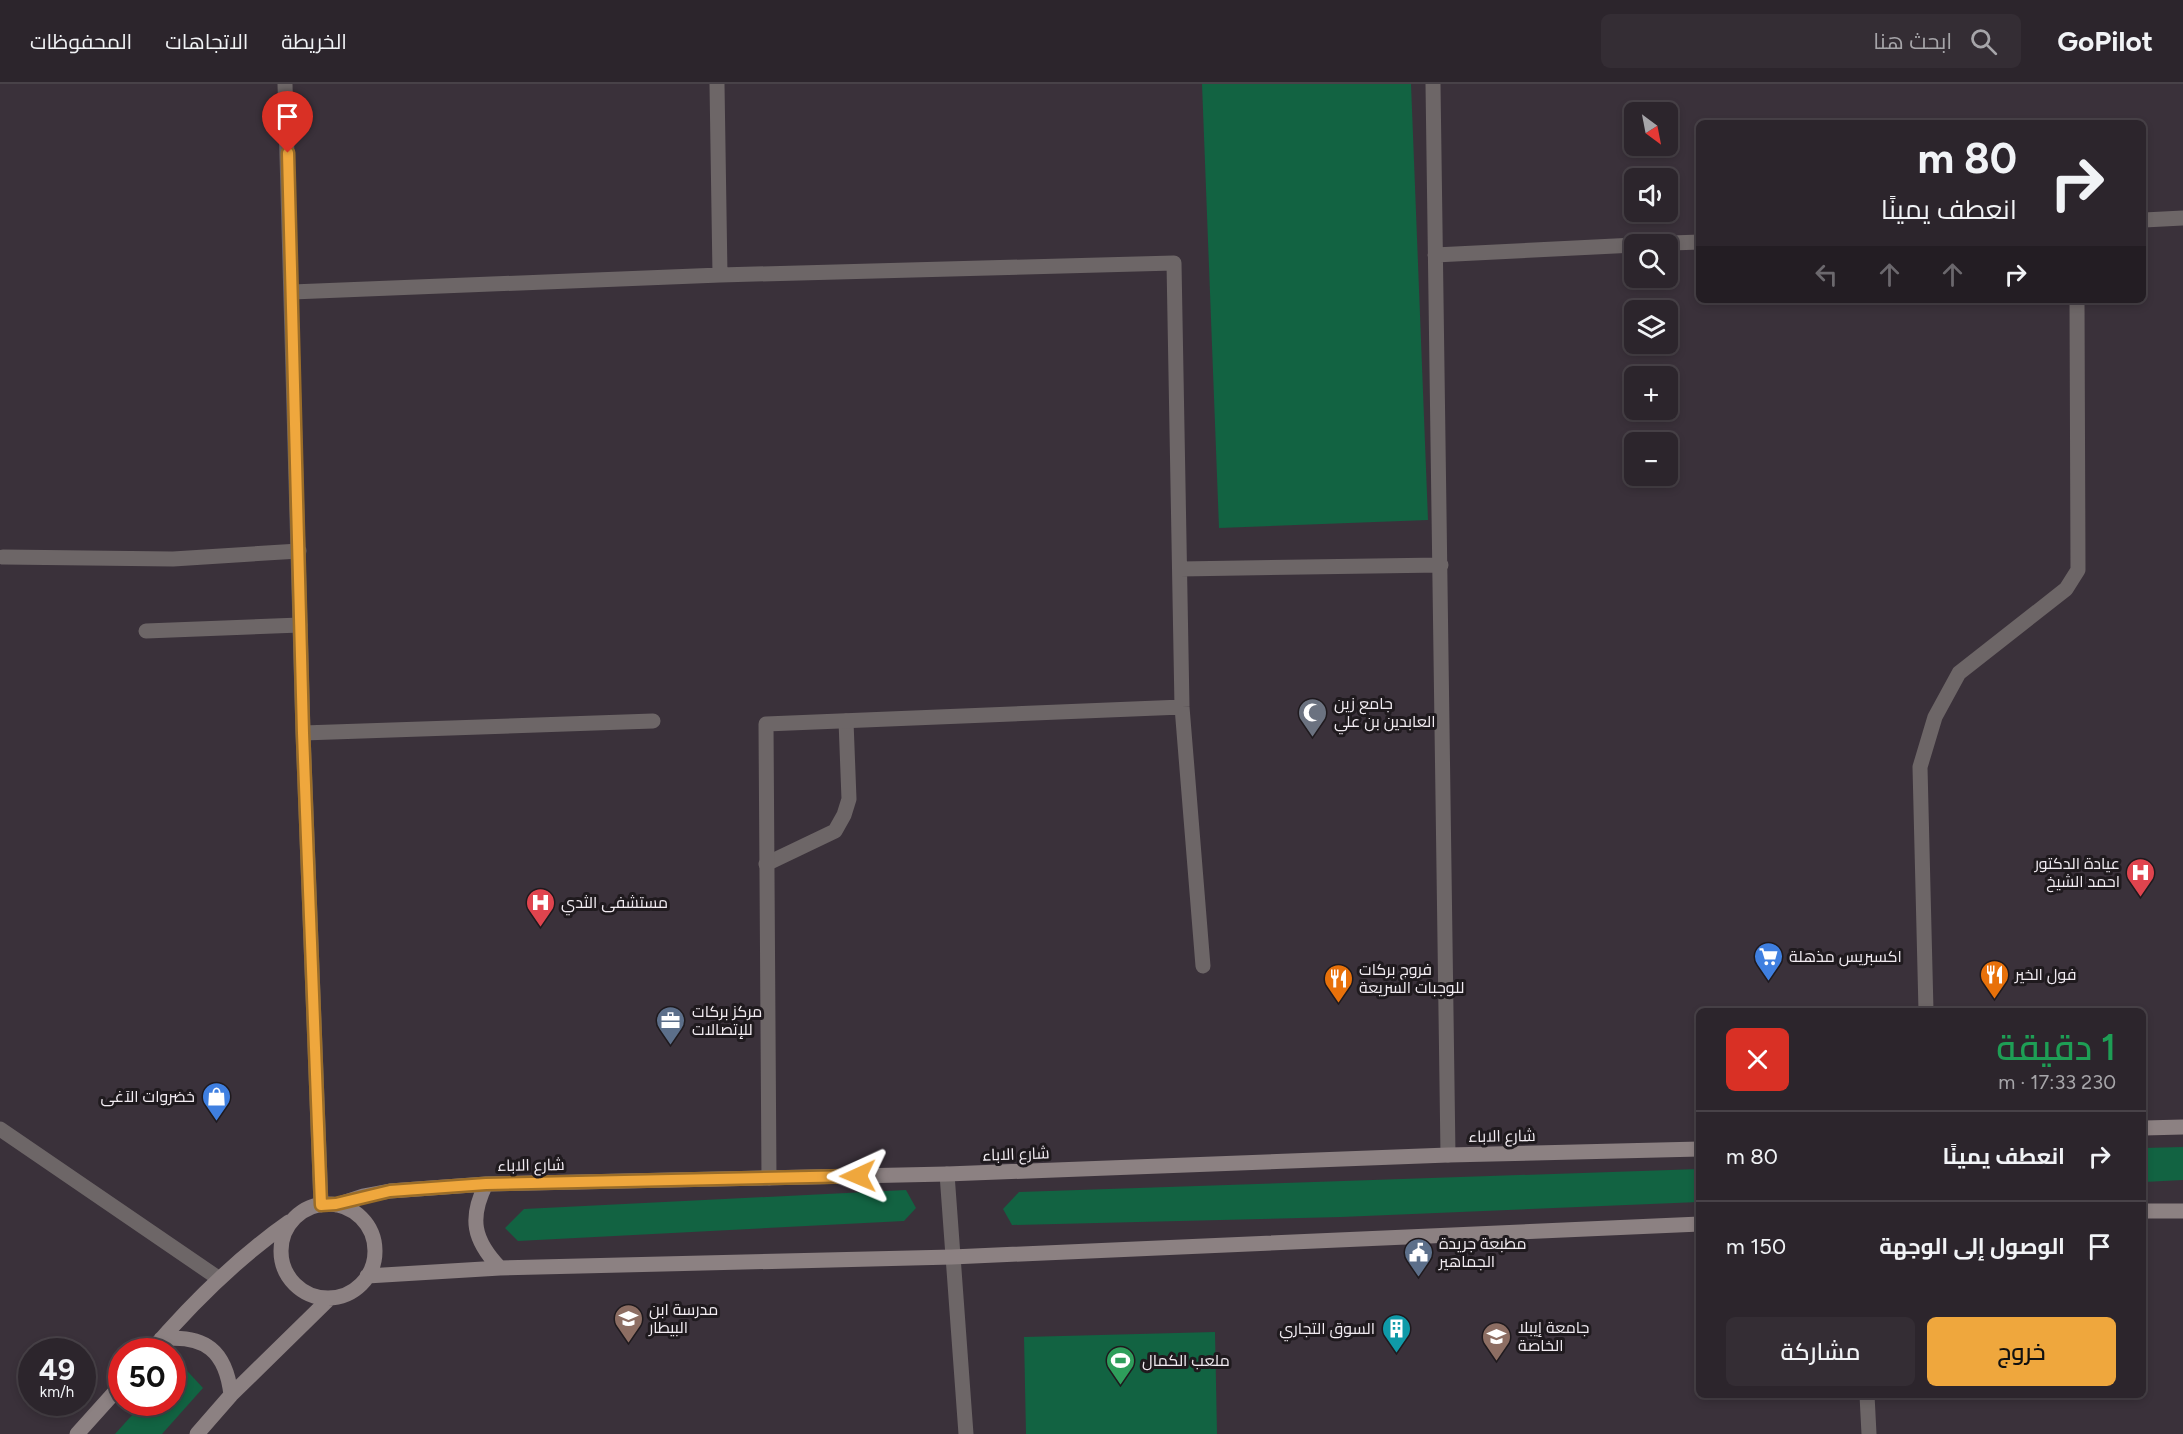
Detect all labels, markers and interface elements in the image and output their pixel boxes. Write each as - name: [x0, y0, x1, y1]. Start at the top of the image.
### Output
- search box: [1601, 14, 2021, 68]
- text: GoPilot: [2057, 24, 2153, 58]
- icon: search: [1967, 25, 2000, 58]
- text: ابحث هنا: [1873, 28, 1952, 55]
- text: المحفوظات: [30, 29, 132, 54]
- text: الاتجاهات: [165, 29, 248, 54]
- text: الخريطة: [281, 29, 347, 54]
- pin: [262, 91, 313, 153]
- icon: arrive: [271, 100, 304, 133]
- north arrow: [1624, 102, 1678, 156]
- map controls: [1624, 102, 1678, 486]
- text: 80 m: [1917, 133, 2017, 184]
- icon: right: [2038, 144, 2116, 222]
- button: sound: [1624, 168, 1678, 222]
- text: انعطف يمينًا: [1881, 193, 2017, 226]
- button: search: [1624, 234, 1678, 288]
- icon: left: [1810, 258, 1843, 291]
- icon: ahead: [1873, 258, 1906, 291]
- icon: ahead: [1936, 258, 1969, 291]
- icon: right: [1999, 258, 2032, 291]
- button: layers: [1624, 300, 1678, 354]
- button: +: [1624, 366, 1678, 420]
- button: −: [1624, 432, 1678, 486]
- place label: جامع زين العابدين بن علي: [1334, 694, 1436, 735]
- mosque icon: جامع زين العابدين بن علي: [1297, 696, 1329, 738]
- place label: عيادة الدكتور احمد الشيخ: [2034, 854, 2120, 893]
- hospital icon: عيادة الدكتور احمد الشيخ: [2125, 856, 2157, 898]
- hospital icon: مستشفى الثدي: [524, 886, 556, 928]
- place label: مستشفى الثدي: [561, 893, 668, 916]
- supermarket icon: اكسبريس مذهلة: [1752, 940, 1784, 982]
- place label: اكسبريس مذهلة: [1789, 947, 1902, 967]
- restaurant icon: فول الخير: [1978, 958, 2010, 1000]
- place label: فروج بركات للوجبات السريعة: [1359, 960, 1464, 997]
- restaurant icon: فروج بركات للوجبات السريعة: [1322, 962, 1354, 1004]
- place label: فول الخير: [2014, 965, 2076, 985]
- place label: مركز بركات للإتصالات: [692, 1002, 762, 1039]
- office icon: مركز بركات للإتصالات: [655, 1004, 687, 1046]
- text: 1 دقيقة: [1996, 1026, 2116, 1069]
- button: close: [1726, 1028, 1789, 1091]
- text: 230 m · 17:33: [1998, 1070, 2116, 1094]
- shop icon: خضروات الآغى: [200, 1080, 232, 1122]
- place label: خضروات الآغى: [100, 1087, 195, 1107]
- street label: شارع الاباء: [1468, 1126, 1536, 1148]
- icon: right: [2083, 1140, 2116, 1173]
- street label: شارع الاباء: [982, 1143, 1050, 1167]
- text: 80 m: [1726, 1143, 1778, 1170]
- text: انعطف يمينًا: [1942, 1143, 2065, 1170]
- position arrow: [826, 1144, 890, 1208]
- street label: شارع الاباء: [497, 1155, 565, 1177]
- icon: arrive: [2083, 1230, 2116, 1263]
- text: 150 m: [1726, 1233, 1786, 1260]
- text: الوصول إلى الوجهة: [1879, 1233, 2065, 1260]
- place label: مطبعة جريدة الجماهير: [1438, 1234, 1526, 1271]
- public building icon: مطبعة جريدة الجماهير: [1402, 1236, 1434, 1278]
- place label: مدرسة ابن البيطار: [648, 1300, 718, 1337]
- school or university icon: مدرسة ابن البيطار: [612, 1302, 644, 1344]
- building icon: السوق التجاري: [1380, 1312, 1412, 1354]
- button: مشاركة: [1726, 1317, 1915, 1386]
- button: خروج: [1927, 1317, 2116, 1386]
- place label: جامعة إيبلا الخاصة: [1518, 1318, 1589, 1355]
- place label: السوق التجاري: [1279, 1319, 1375, 1342]
- school or university icon: جامعة إيبلا الخاصة: [1481, 1320, 1513, 1362]
- speed limit sign: 50: [108, 1338, 186, 1416]
- sports icon: ملعب الكمال: [1105, 1344, 1137, 1386]
- text: 49: [39, 1351, 75, 1388]
- place label: ملعب الكمال: [1142, 1351, 1230, 1371]
- text: km/h: [40, 1383, 74, 1401]

